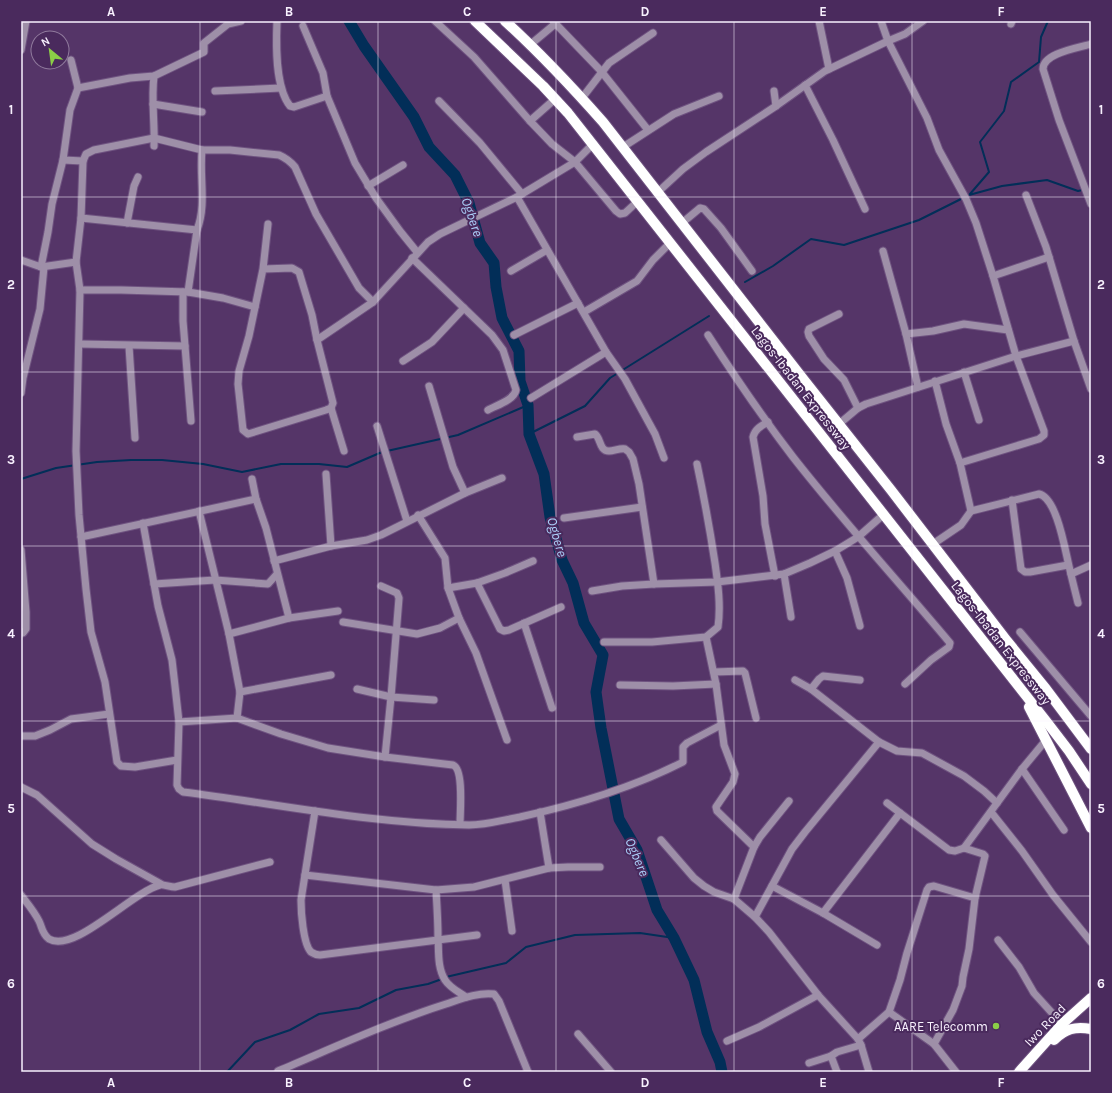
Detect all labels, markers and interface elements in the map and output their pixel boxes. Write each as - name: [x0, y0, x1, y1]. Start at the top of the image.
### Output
- text: A: [107, 4, 115, 19]
- text: B: [285, 4, 293, 19]
- text: C: [463, 4, 471, 19]
- text: D: [641, 4, 650, 19]
- text: E: [819, 4, 827, 19]
- text: F: [997, 4, 1005, 19]
- north arrow: [30, 30, 70, 70]
- text: N: [39, 34, 52, 49]
- text: 1: [9, 102, 13, 117]
- text: 1: [1099, 102, 1103, 117]
- water label: Ogbere: [457, 195, 487, 239]
- text: 2: [7, 277, 15, 292]
- text: 2: [1097, 277, 1105, 292]
- street label: Lagos-Ibadan Expressway: [748, 323, 854, 453]
- text: 3: [7, 452, 15, 467]
- text: 3: [1097, 452, 1105, 467]
- water label: Ogbere: [543, 515, 571, 559]
- street label: Lagos-Ibadan Expressway: [948, 578, 1054, 708]
- text: 4: [7, 626, 15, 641]
- text: 4: [1097, 626, 1105, 641]
- text: 5: [7, 801, 15, 816]
- text: 5: [1097, 801, 1105, 816]
- water label: Ogbere: [621, 835, 653, 879]
- text: 6: [7, 976, 15, 991]
- text: 6: [1097, 976, 1105, 991]
- street label: Iwo Road: [1021, 1001, 1069, 1049]
- place label: AARE Telecomm: [894, 1019, 988, 1034]
- marker: AARE Telecomm: [991, 1021, 1001, 1031]
- text: A: [107, 1075, 115, 1090]
- text: B: [285, 1075, 293, 1090]
- text: C: [463, 1075, 471, 1090]
- text: D: [641, 1075, 650, 1090]
- text: E: [819, 1075, 827, 1090]
- text: F: [997, 1075, 1005, 1090]

